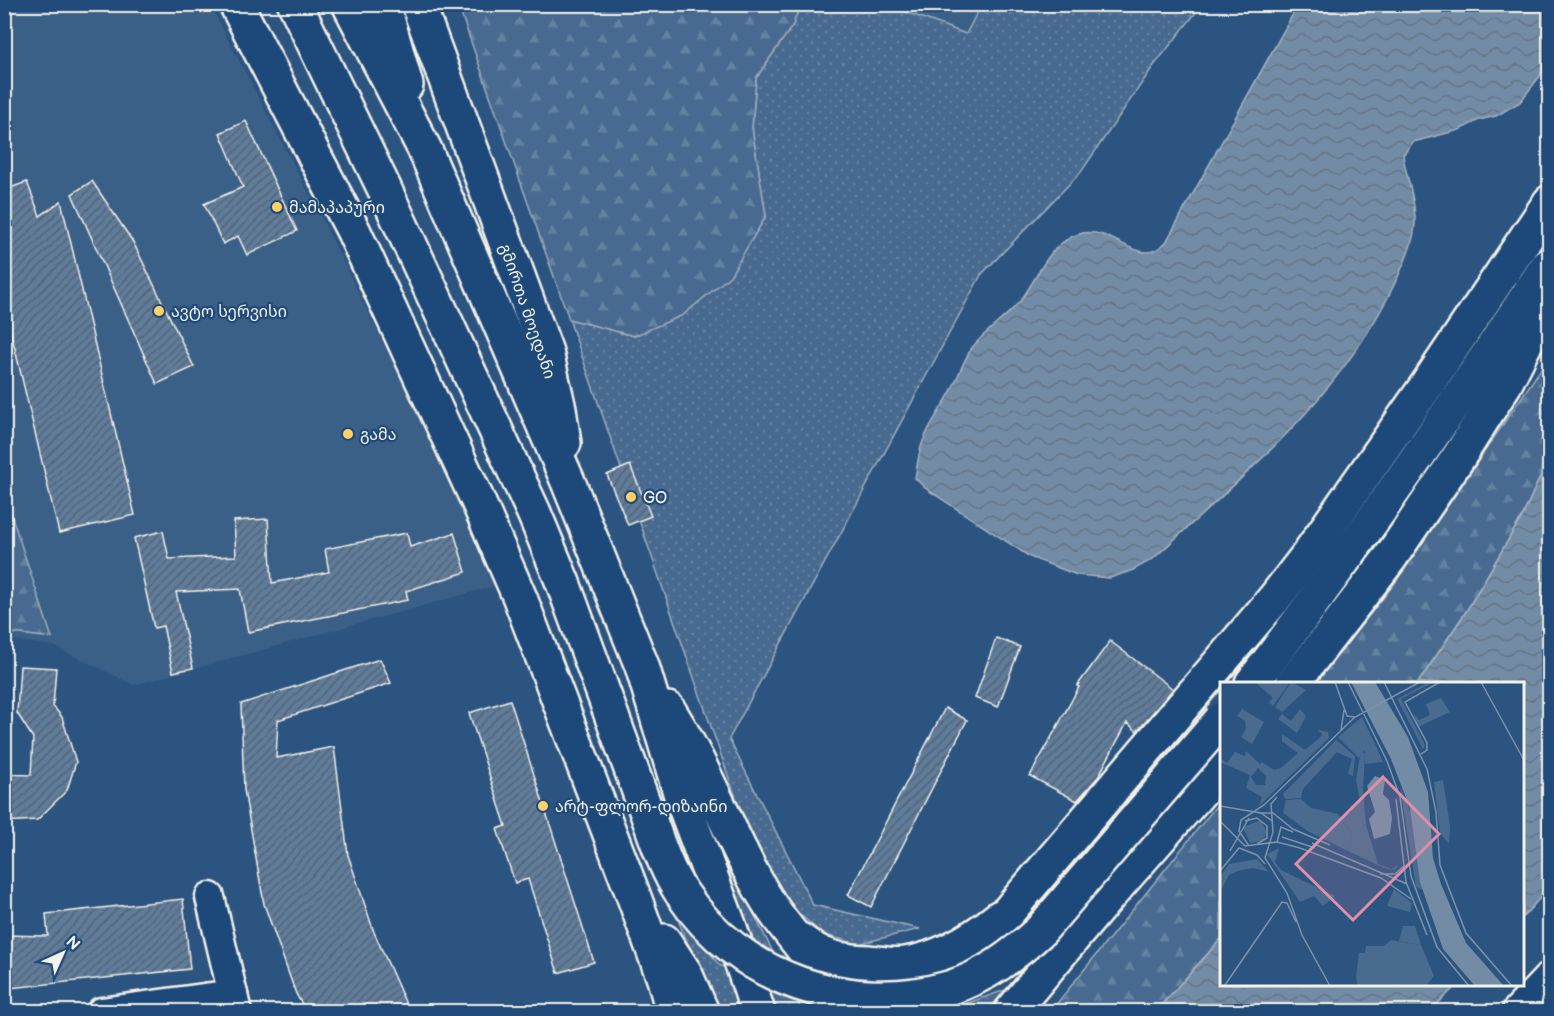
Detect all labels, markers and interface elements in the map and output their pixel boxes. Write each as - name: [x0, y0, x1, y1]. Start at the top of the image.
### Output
- place label: მამაპაპური: [289, 199, 385, 218]
- marker: მამაპაპური: [270, 200, 284, 214]
- street label: გმირთა მოედანი: [495, 241, 559, 382]
- place label: ავტო სერვისი: [171, 303, 287, 322]
- marker: ავტო სერვისი: [152, 304, 166, 318]
- place label: გამა: [360, 426, 396, 445]
- marker: გამა: [341, 427, 355, 441]
- place label: GO: [643, 489, 667, 508]
- marker: GO: [624, 490, 638, 504]
- inset map: [1220, 682, 1524, 986]
- place label: არტ-ფლორ-დიზაინი: [555, 798, 727, 817]
- marker: არტ-ფლორ-დიზაინი: [536, 799, 550, 813]
- north arrow: [33, 923, 93, 983]
- text: N: [62, 932, 84, 954]

